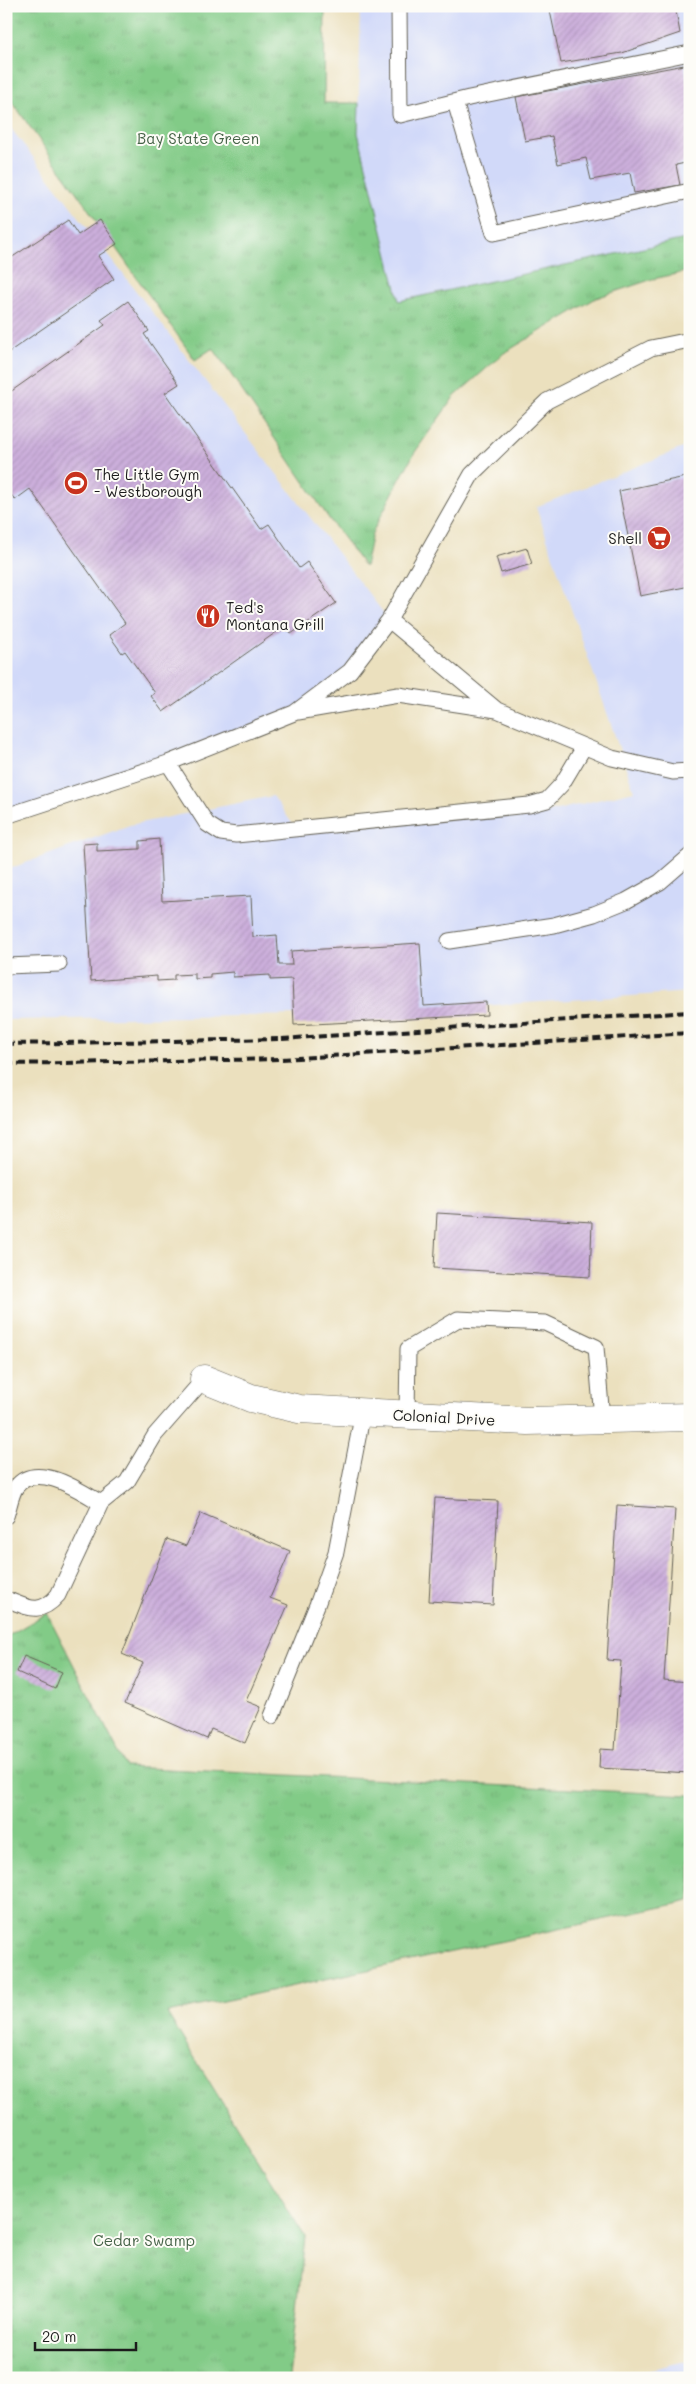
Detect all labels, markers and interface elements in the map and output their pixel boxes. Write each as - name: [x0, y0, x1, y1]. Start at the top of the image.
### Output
- park label: Bay State Green: [137, 128, 259, 148]
- place label: The Little Gym - Westborough: [94, 464, 202, 501]
- sports icon: The Little Gym - Westborough: [63, 470, 89, 496]
- supermarket icon: Shell: [646, 525, 672, 551]
- place label: Shell: [608, 528, 642, 548]
- place label: Ted's Montana Grill: [226, 597, 324, 634]
- restaurant icon: Ted's Montana Grill: [195, 603, 221, 629]
- street label: Colonial Drive: [392, 1404, 496, 1430]
- park label: Cedar Swamp: [93, 2230, 195, 2250]
- scale bar: [35, 2319, 136, 2351]
- text: 20 m: [42, 2326, 76, 2346]

